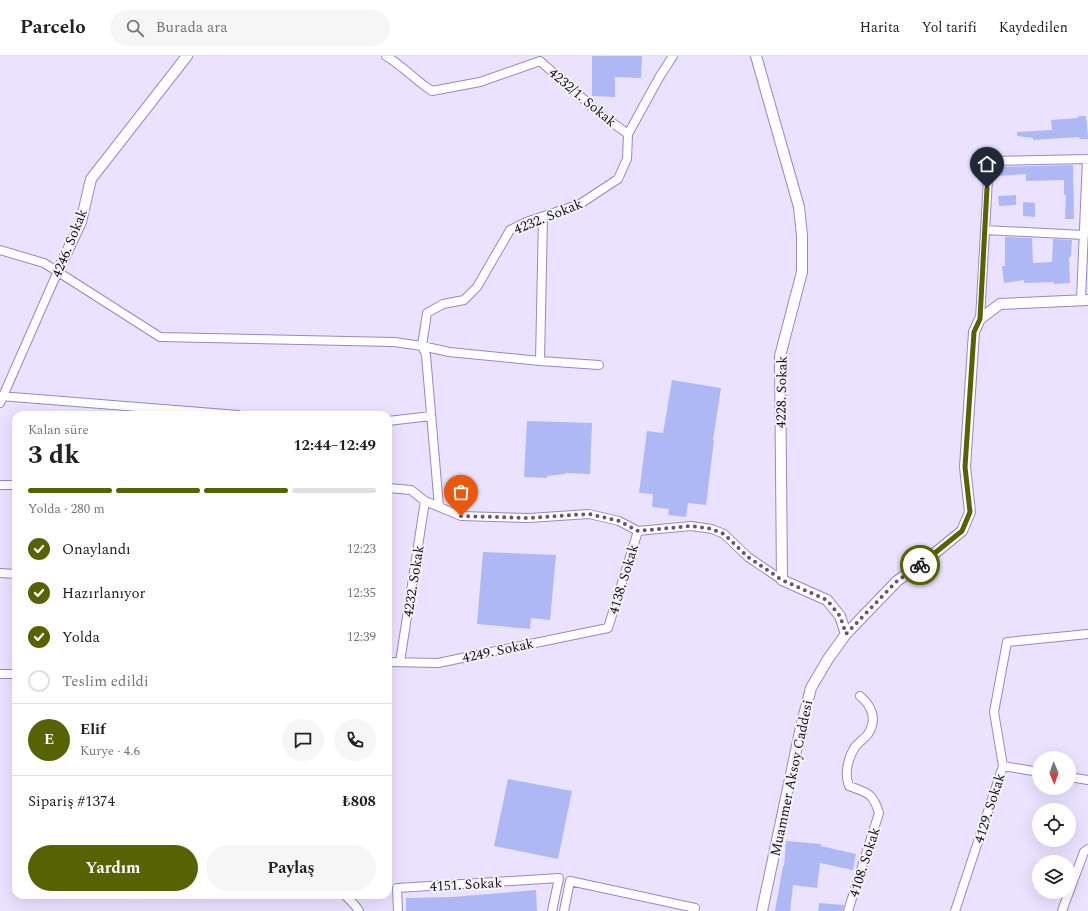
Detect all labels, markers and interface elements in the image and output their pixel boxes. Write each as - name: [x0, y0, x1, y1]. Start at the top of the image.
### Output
- search box: [110, 10, 390, 46]
- text: Parcelo: [20, 13, 86, 42]
- text: Burada ara: [156, 16, 228, 39]
- icon: search: [124, 17, 146, 39]
- text: Harita: [860, 17, 900, 38]
- text: Yol tarifi: [922, 17, 977, 38]
- text: Kaydedilen: [999, 17, 1068, 38]
- street label: 4232/1. Sokak: [544, 63, 621, 132]
- pin: [970, 147, 1004, 188]
- icon: home: [976, 153, 998, 175]
- street label: 4232. Sokak: [511, 193, 586, 240]
- street label: 4246. Sokak: [46, 205, 93, 281]
- street label: 4228. Sokak: [770, 355, 793, 428]
- text: Kalan süre: [28, 420, 89, 440]
- text: 12:44–12:49: [293, 434, 376, 457]
- text: 3 dk: [28, 435, 80, 475]
- pin: [444, 475, 478, 516]
- icon: bag: [450, 481, 472, 503]
- text: Yolda · 280 m: [28, 499, 105, 519]
- icon: check: [28, 538, 50, 560]
- text: Onaylandı: [62, 538, 131, 561]
- text: 12:23: [347, 539, 376, 559]
- street label: 4138. Sokak: [603, 541, 644, 617]
- street label: 4232. Sokak: [397, 543, 430, 619]
- courier: [900, 545, 940, 585]
- icon: bike: [909, 554, 931, 576]
- icon: check: [28, 582, 50, 604]
- text: Hazırlanıyor: [62, 582, 146, 605]
- text: 12:35: [347, 583, 376, 603]
- icon: check: [28, 626, 50, 648]
- text: Yolda: [62, 626, 100, 649]
- text: 12:39: [347, 627, 376, 647]
- street label: 4249. Sokak: [460, 633, 536, 668]
- text: Teslim edildi: [62, 670, 149, 693]
- street label: Muammer Aksoy Caddesi: [765, 698, 818, 858]
- text: Elif: [80, 718, 106, 741]
- button: chat: [282, 719, 324, 761]
- button: phone: [334, 719, 376, 761]
- text: E: [44, 728, 54, 751]
- text: Kurye · 4.6: [80, 741, 140, 761]
- north arrow: [1032, 751, 1076, 795]
- map controls: [1032, 751, 1076, 899]
- street label: 4129. Sokak: [968, 770, 1011, 846]
- text: Sipariş #1374: [28, 790, 115, 813]
- text: ₺808: [342, 790, 376, 813]
- button: locate: [1032, 803, 1076, 847]
- street label: 4108. Sokak: [843, 824, 886, 900]
- button: Yardım: [28, 845, 198, 891]
- button: Paylaş: [206, 845, 376, 891]
- button: layers: [1032, 855, 1076, 899]
- street label: 4151. Sokak: [429, 872, 503, 897]

